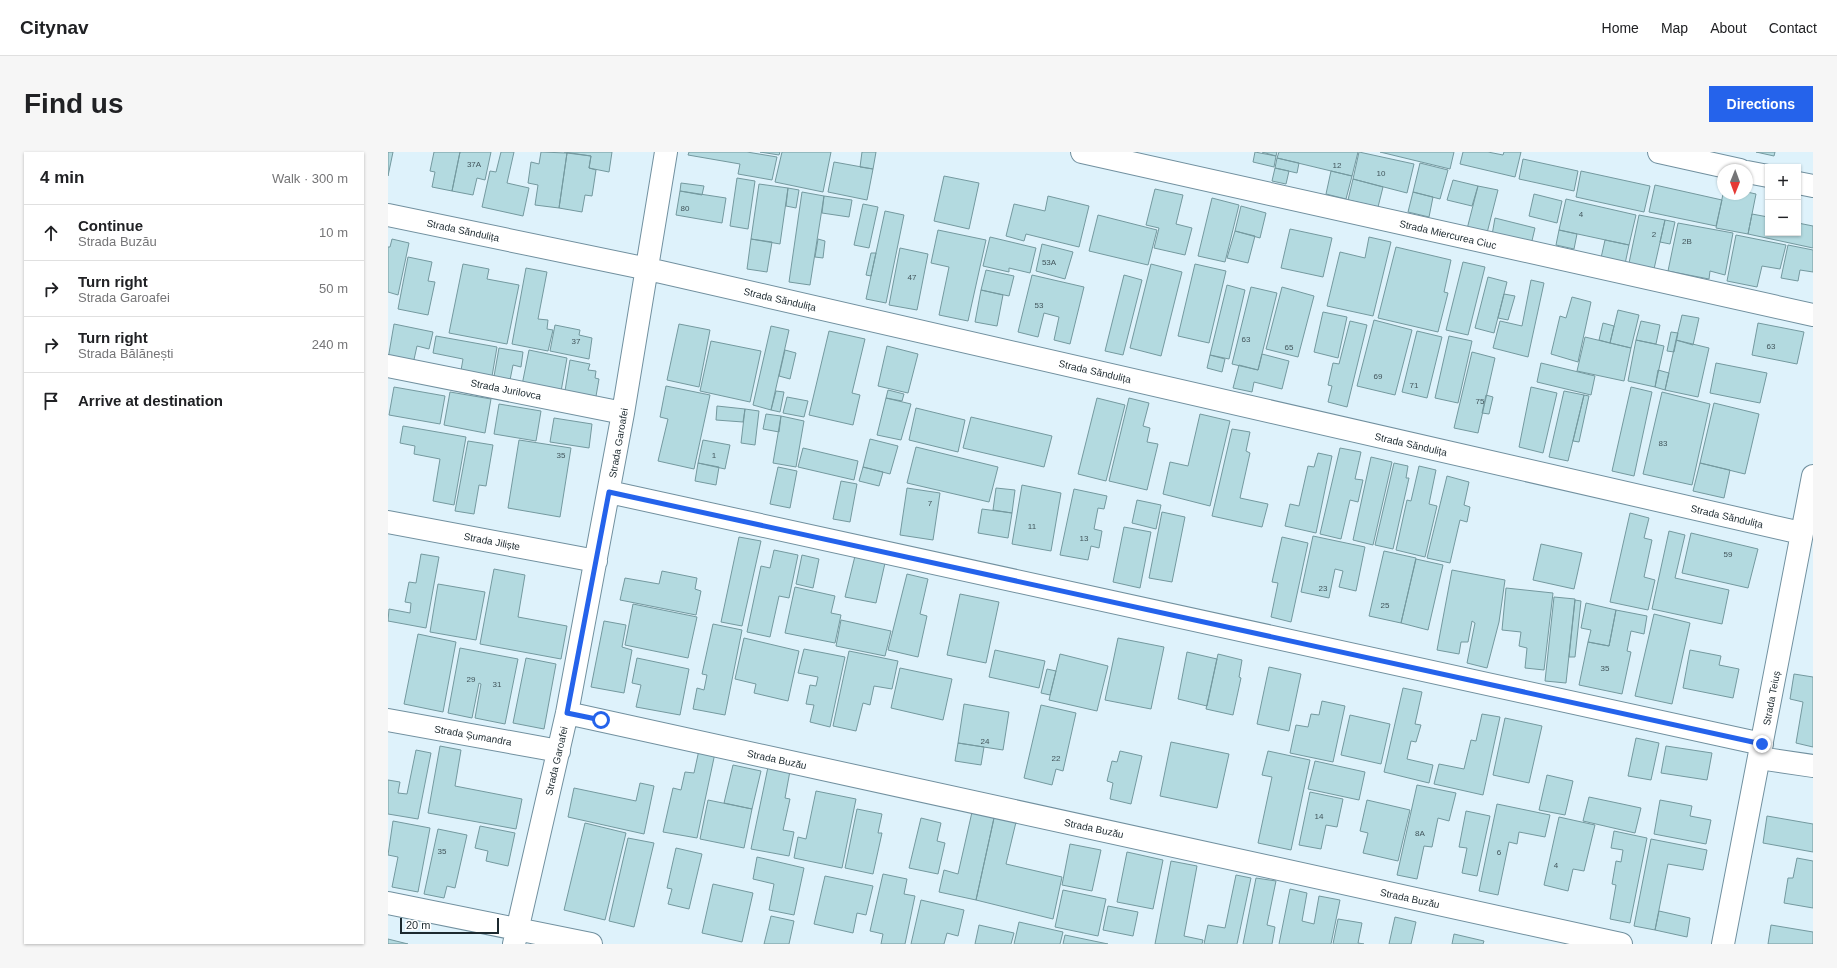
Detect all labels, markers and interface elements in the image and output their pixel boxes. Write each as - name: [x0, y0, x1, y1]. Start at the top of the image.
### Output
- text: Citynav: [20, 17, 89, 38]
- text: Home: [1602, 20, 1639, 36]
- text: Map: [1661, 20, 1688, 36]
- text: About: [1710, 20, 1747, 36]
- text: Contact: [1769, 20, 1817, 36]
- button: Directions: [1709, 86, 1813, 122]
- text: Find us: [24, 88, 124, 119]
- house number: 37A: [467, 160, 482, 169]
- house number: 12: [1333, 161, 1342, 170]
- north arrow: [1717, 164, 1753, 200]
- map controls: [1765, 164, 1801, 236]
- button: +: [1765, 164, 1801, 200]
- text: 4 min: [40, 168, 84, 187]
- house number: 10: [1377, 169, 1386, 178]
- text: Walk · 300 m: [272, 171, 348, 186]
- button: −: [1765, 200, 1801, 236]
- house number: 80: [681, 204, 690, 213]
- house number: 4: [1579, 210, 1584, 219]
- text: Continue: [78, 217, 143, 234]
- street label: Strada Săndulița: [426, 217, 501, 244]
- street label: Strada Miercurea Ciuc: [1398, 218, 1498, 251]
- icon: ahead: [40, 222, 62, 244]
- text: 10 m: [319, 225, 348, 240]
- house number: 2: [1652, 230, 1657, 239]
- text: Strada Buzău: [78, 234, 157, 249]
- house number: 2B: [1682, 237, 1692, 246]
- house number: 53A: [1042, 258, 1057, 267]
- text: Turn right: [78, 273, 148, 290]
- house number: 47: [908, 273, 917, 282]
- icon: right: [40, 278, 62, 300]
- text: 50 m: [319, 281, 348, 296]
- street label: Strada Săndulița: [743, 286, 818, 313]
- text: Strada Garoafei: [78, 290, 170, 305]
- house number: 53: [1035, 301, 1044, 310]
- text: Turn right: [78, 329, 148, 346]
- icon: right: [40, 334, 62, 356]
- house number: 63: [1242, 335, 1251, 344]
- text: 240 m: [312, 337, 348, 352]
- house number: 37: [572, 337, 581, 346]
- house number: 63: [1767, 342, 1776, 351]
- house number: 65: [1285, 343, 1294, 352]
- text: Strada Bălănești: [78, 346, 173, 361]
- street label: Strada Săndulița: [1058, 358, 1133, 385]
- house number: 69: [1374, 372, 1383, 381]
- street label: Strada Jurilovca: [470, 377, 543, 402]
- house number: 71: [1410, 381, 1419, 390]
- icon: arrive: [40, 390, 62, 412]
- text: Arrive at destination: [78, 392, 223, 409]
- house number: 75: [1476, 397, 1485, 406]
- street label: Strada Garoafei: [607, 407, 630, 479]
- street label: Strada Săndulița: [1374, 431, 1449, 458]
- house number: 83: [1659, 439, 1668, 448]
- house number: 35: [557, 451, 566, 460]
- house number: 1: [712, 451, 717, 460]
- house number: 7: [928, 499, 933, 508]
- street label: Strada Săndulița: [1690, 503, 1765, 530]
- house number: 11: [1028, 522, 1037, 531]
- street label: Strada Jiliște: [463, 531, 521, 552]
- house number: 13: [1080, 534, 1089, 543]
- house number: 59: [1724, 550, 1733, 559]
- house number: 23: [1319, 584, 1328, 593]
- house number: 25: [1381, 601, 1390, 610]
- house number: 35: [1601, 664, 1610, 673]
- street label: Strada Teiuș: [1761, 670, 1782, 726]
- house number: 29: [467, 675, 476, 684]
- house number: 31: [493, 680, 502, 689]
- route start: [592, 711, 610, 729]
- street label: Strada Șumandra: [433, 723, 513, 748]
- street label: Strada Garoafei: [543, 725, 570, 797]
- route end: [1753, 735, 1771, 753]
- house number: 24: [981, 737, 990, 746]
- street label: Strada Buzău: [746, 748, 808, 771]
- house number: 22: [1052, 754, 1061, 763]
- house number: 14: [1315, 812, 1324, 821]
- street label: Strada Buzău: [1063, 817, 1125, 840]
- house number: 8A: [1415, 829, 1426, 838]
- house number: 35: [438, 847, 447, 856]
- house number: 6: [1497, 848, 1502, 857]
- house number: 4: [1554, 861, 1559, 870]
- street label: Strada Buzău: [1379, 887, 1441, 910]
- scale bar: [400, 916, 499, 935]
- text: 20 m: [406, 919, 430, 931]

